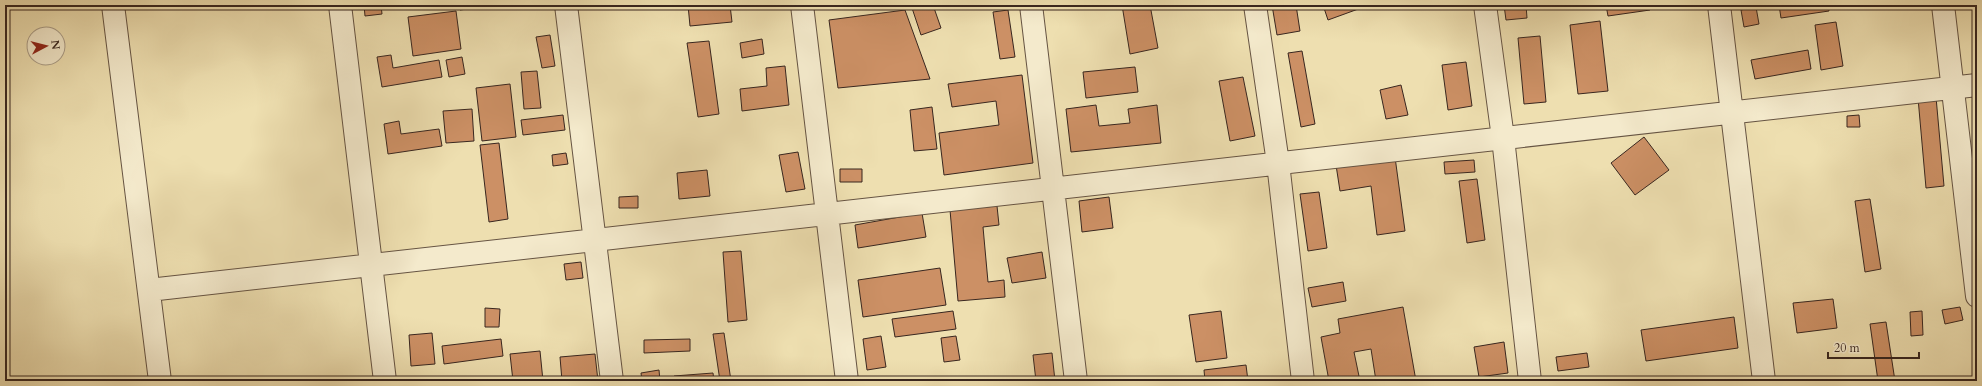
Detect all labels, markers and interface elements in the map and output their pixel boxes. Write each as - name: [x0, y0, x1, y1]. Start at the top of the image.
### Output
- north arrow: [26, 26, 66, 66]
- text: N: [47, 39, 64, 51]
- scale bar: [1828, 334, 1919, 360]
- text: 20 m: [1834, 340, 1861, 356]

